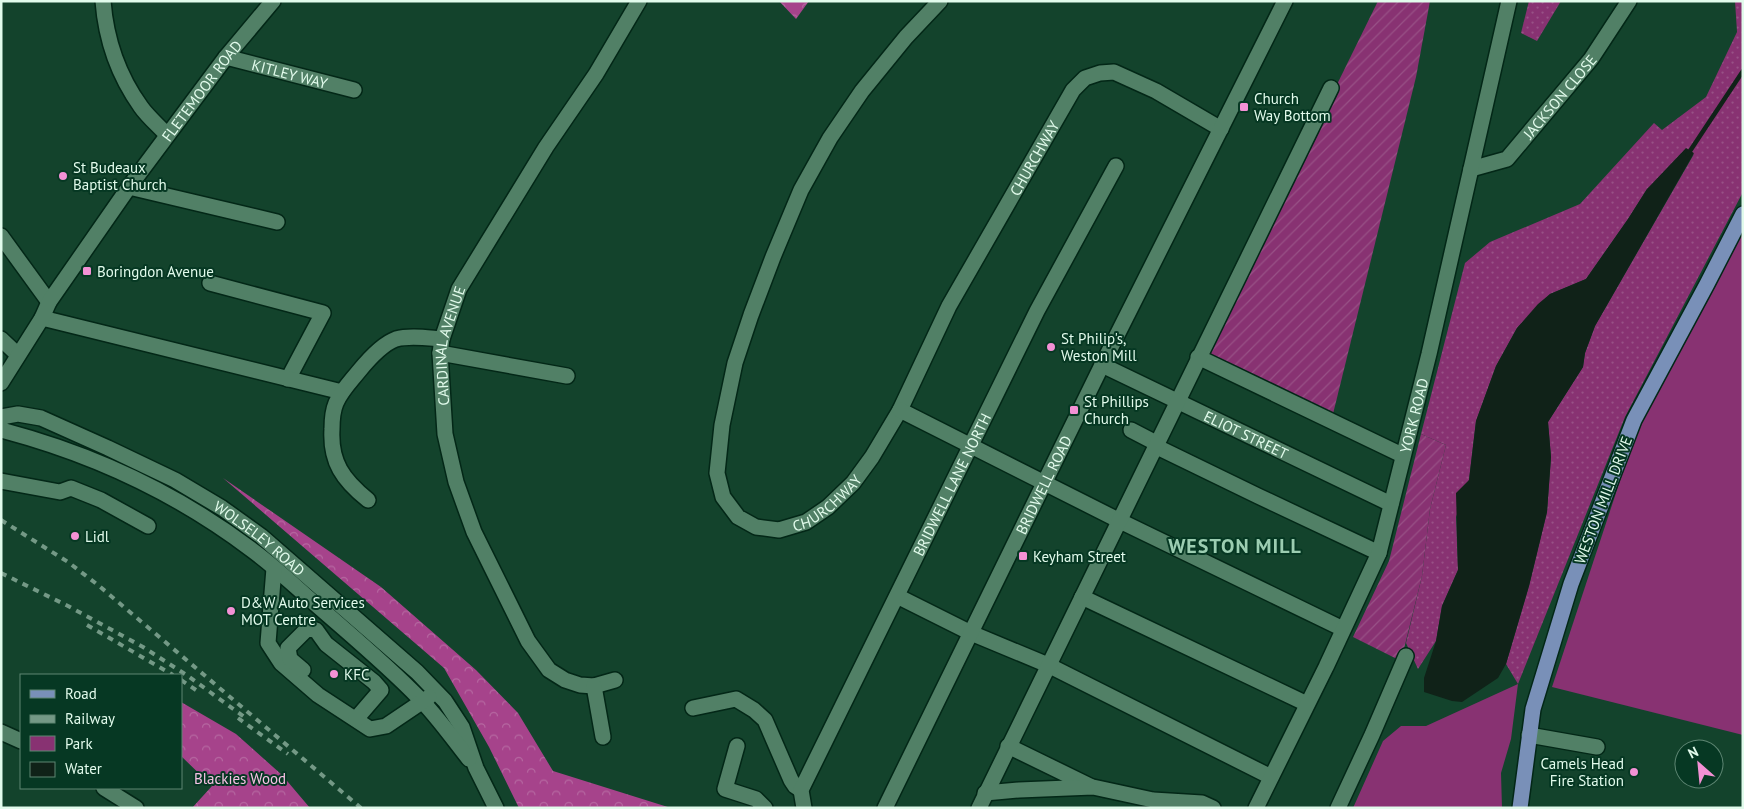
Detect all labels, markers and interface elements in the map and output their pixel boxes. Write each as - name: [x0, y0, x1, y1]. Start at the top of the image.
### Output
- street label: FLETEMOOR ROAD: [157, 36, 246, 145]
- street label: JACKSON CLOSE: [1518, 50, 1600, 143]
- street label: KITLEY WAY: [250, 55, 330, 93]
- place label: Church Way Bottom: [1254, 89, 1331, 125]
- marker: Church Way Bottom: [1238, 101, 1250, 113]
- street label: CHURCHWAY: [1005, 116, 1063, 199]
- place label: St Budeaux Baptist Church: [73, 158, 167, 194]
- marker: St Budeaux Baptist Church: [57, 170, 69, 182]
- place label: Boringdon Avenue: [97, 262, 214, 281]
- marker: Boringdon Avenue: [81, 265, 93, 277]
- street label: CARDINAL AVENUE: [430, 283, 469, 406]
- place label: St Philip's, Weston Mill: [1061, 329, 1137, 365]
- marker: St Philip's, Weston Mill: [1045, 341, 1057, 353]
- street label: YORK ROAD: [1395, 376, 1432, 455]
- place label: St Phillips Church: [1084, 392, 1149, 428]
- marker: St Phillips Church: [1068, 404, 1080, 416]
- street label: ELIOT STREET: [1201, 406, 1292, 463]
- street label: BRIDWELL LANE NORTH: [908, 410, 995, 559]
- street label: BRIDWELL ROAD: [1011, 432, 1076, 537]
- street label: WESTON MILL DRIVE: [1570, 433, 1636, 567]
- street label: CHURCHWAY: [790, 470, 866, 535]
- street label: WOLSELEY ROAD: [211, 496, 309, 580]
- place label: Lidl: [85, 527, 110, 546]
- marker: Lidl: [69, 530, 81, 542]
- district label: WESTON MILL: [1168, 533, 1302, 559]
- place label: Keyham Street: [1033, 547, 1126, 566]
- marker: Keyham Street: [1017, 550, 1029, 562]
- place label: D&W Auto Services MOT Centre: [241, 593, 365, 629]
- marker: D&W Auto Services MOT Centre: [225, 605, 237, 617]
- place label: KFC: [344, 665, 369, 684]
- marker: KFC: [328, 668, 340, 680]
- legend: [20, 674, 182, 789]
- text: Road: [65, 684, 97, 703]
- text: Railway: [65, 709, 115, 728]
- text: Park: [65, 734, 93, 753]
- north arrow: [1674, 739, 1724, 789]
- text: N: [1685, 742, 1701, 763]
- place label: Camels Head Fire Station: [1541, 754, 1624, 790]
- text: Water: [65, 759, 102, 778]
- marker: Camels Head Fire Station: [1628, 766, 1640, 778]
- park label: Blackies Wood: [194, 769, 286, 788]

